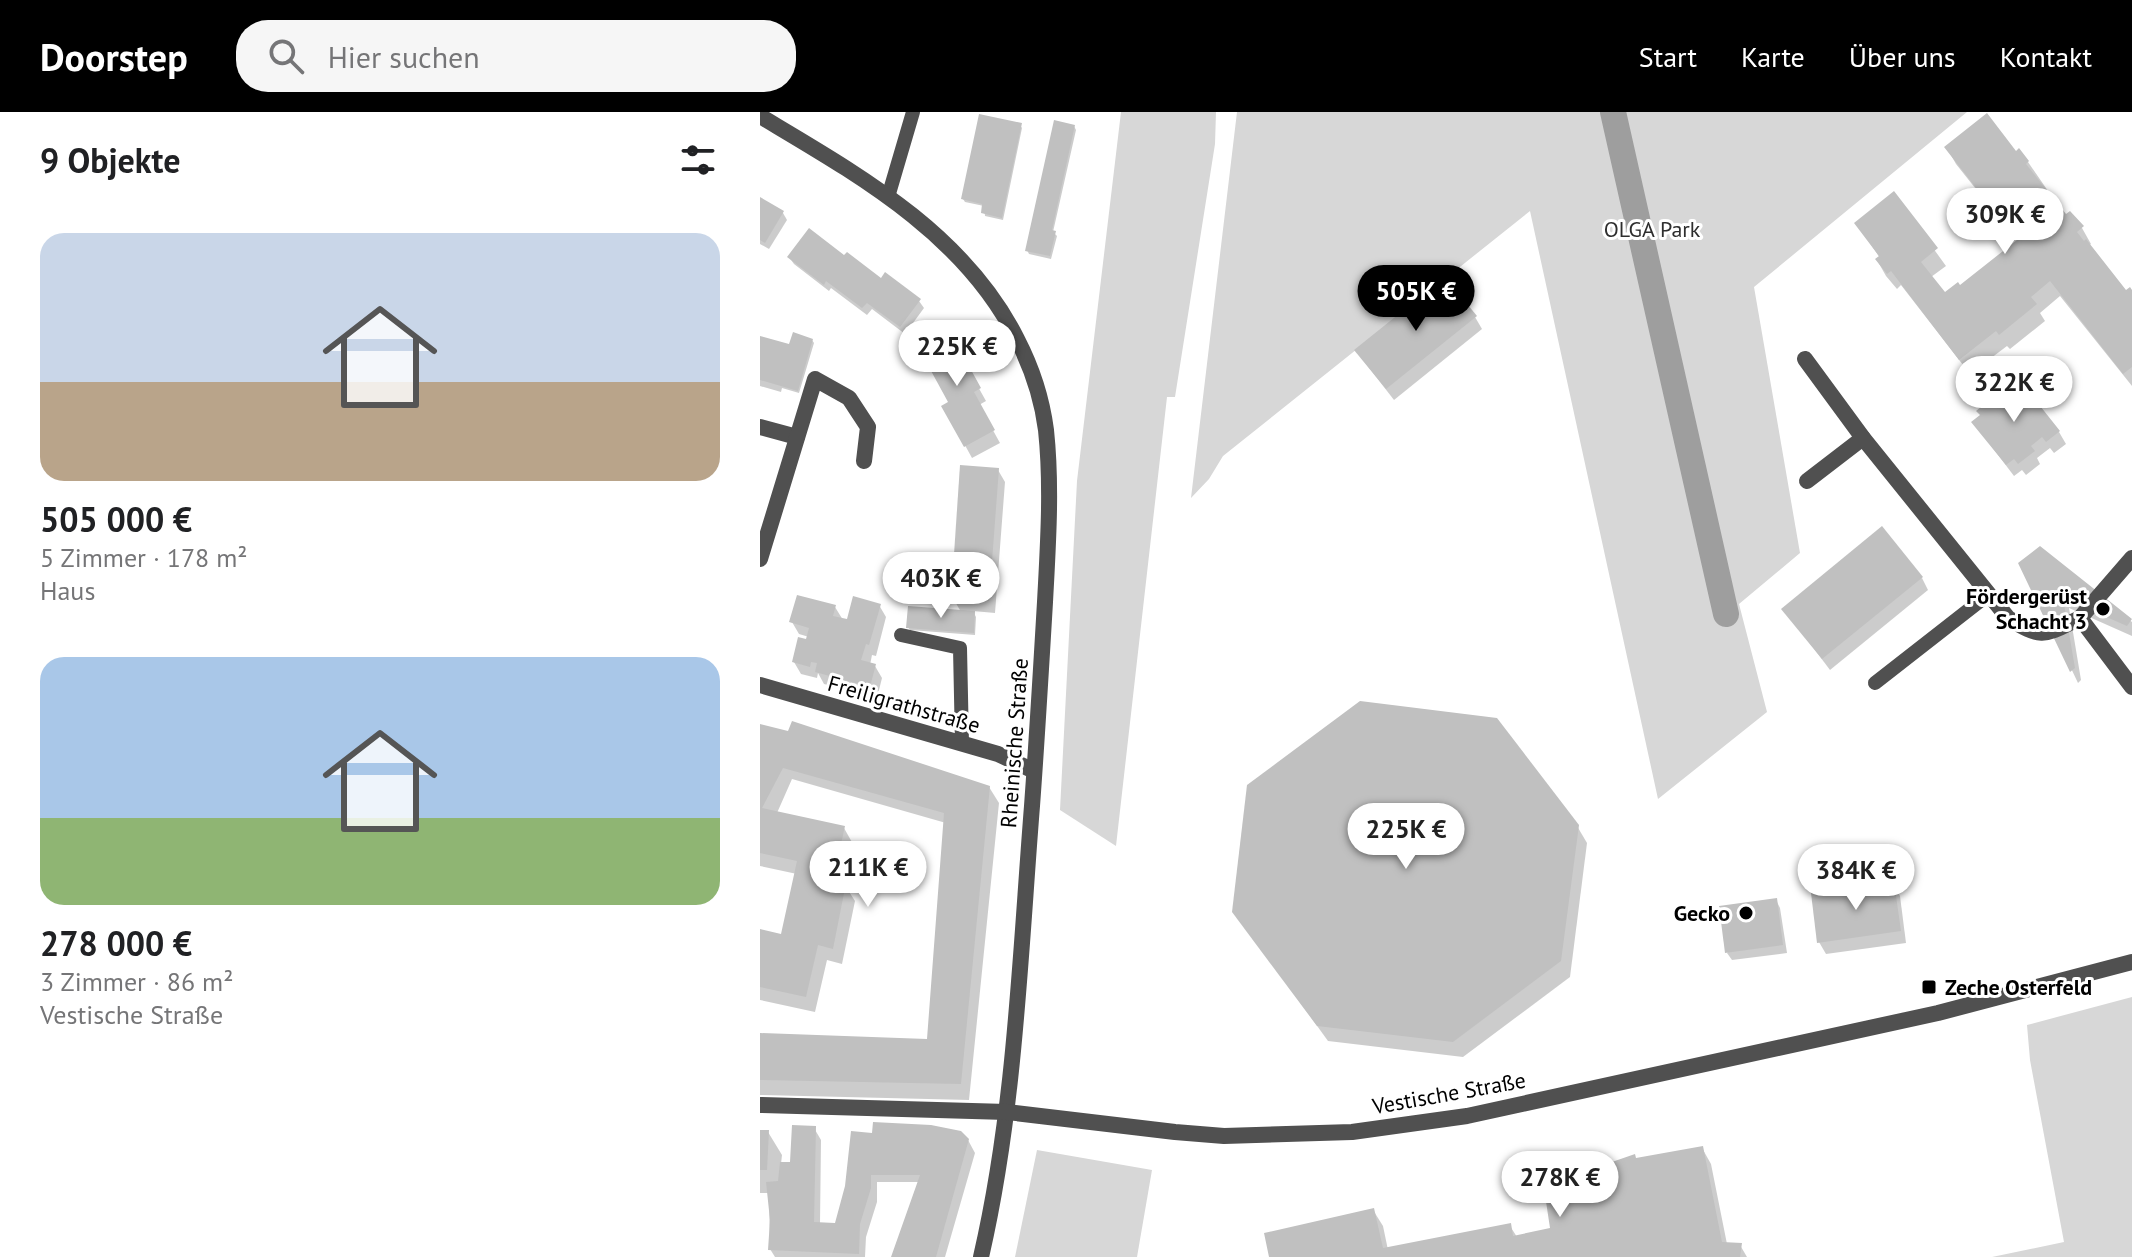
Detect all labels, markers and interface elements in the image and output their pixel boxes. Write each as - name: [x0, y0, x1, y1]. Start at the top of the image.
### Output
- search box: [236, 20, 796, 92]
- text: Doorstep: [40, 32, 188, 81]
- icon: search: [264, 34, 308, 78]
- text: Hier suchen: [328, 37, 480, 76]
- text: Start: [1639, 38, 1697, 75]
- text: Karte: [1741, 38, 1805, 75]
- text: Über uns: [1849, 38, 1956, 75]
- text: Kontakt: [2000, 38, 2092, 75]
- text: 9 Objekte: [40, 138, 181, 182]
- icon: filters: [676, 138, 720, 182]
- pin: 309K €: [1940, 188, 2070, 256]
- text: 309K €: [1965, 197, 2045, 230]
- park label: OLGA Park: [1604, 215, 1701, 243]
- pin: 505K €: [1351, 265, 1481, 333]
- text: 505K €: [1376, 274, 1456, 307]
- icon: home: [308, 285, 452, 429]
- pin: 225K €: [892, 320, 1022, 388]
- text: 225K €: [917, 329, 997, 362]
- pin: 322K €: [1949, 356, 2079, 424]
- text: 322K €: [1974, 365, 2054, 398]
- text: 505 000 €: [40, 497, 192, 541]
- text: 5 Zimmer · 178 m²: [40, 541, 248, 574]
- pin: 403K €: [876, 552, 1006, 620]
- text: 403K €: [901, 561, 981, 594]
- text: Haus: [40, 574, 95, 607]
- place label: Fördergerüst Schacht 3: [1966, 582, 2087, 635]
- marker: Fördergerüst Schacht 3: [2094, 600, 2112, 618]
- street label: Rheinische Straße: [994, 657, 1034, 829]
- street label: Freiligrathstraße: [825, 669, 983, 739]
- icon: home: [308, 709, 452, 853]
- pin: 225K €: [1341, 803, 1471, 871]
- text: 225K €: [1366, 812, 1446, 845]
- pin: 211K €: [803, 841, 933, 909]
- pin: 384K €: [1791, 844, 1921, 912]
- text: 211K €: [828, 850, 908, 883]
- text: 384K €: [1816, 853, 1896, 886]
- place label: Gecko: [1674, 899, 1730, 927]
- marker: Gecko: [1737, 904, 1755, 922]
- text: 278 000 €: [40, 921, 192, 965]
- text: 3 Zimmer · 86 m²: [40, 965, 233, 998]
- place label: Zeche Osterfeld: [1945, 973, 2092, 1001]
- marker: Zeche Osterfeld: [1920, 978, 1938, 996]
- text: Vestische Straße: [40, 998, 223, 1031]
- street label: Vestische Straße: [1369, 1066, 1528, 1120]
- pin: 278K €: [1495, 1151, 1625, 1219]
- text: 278K €: [1520, 1160, 1600, 1193]

